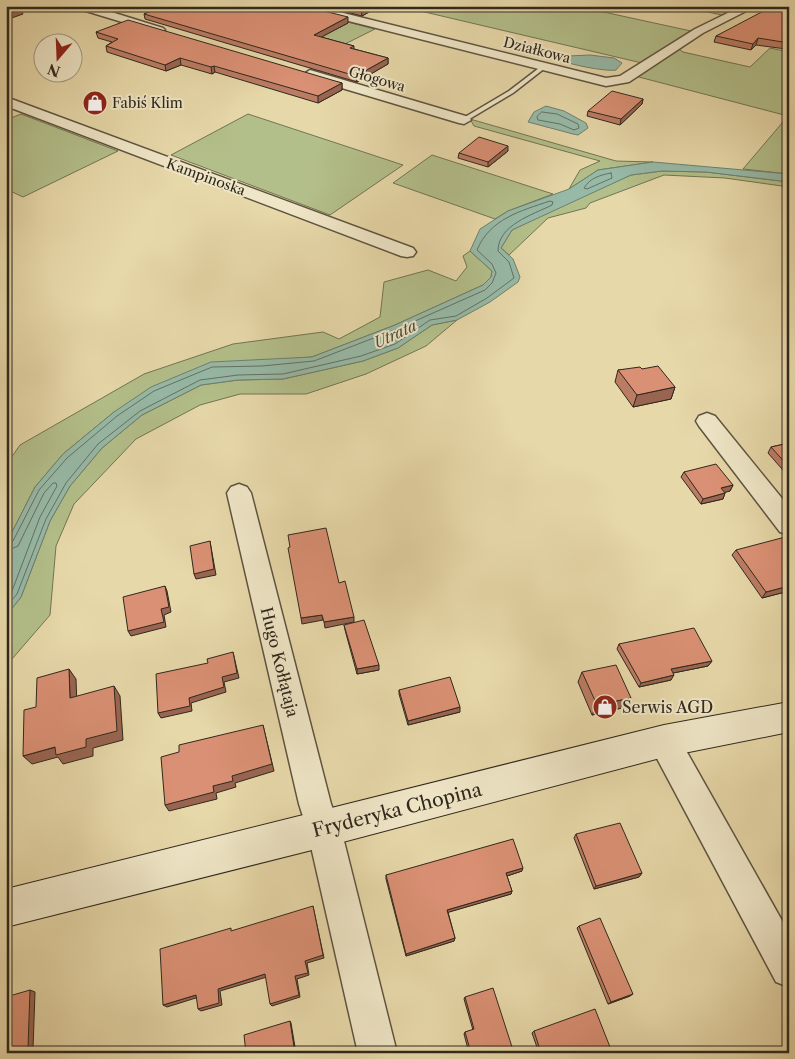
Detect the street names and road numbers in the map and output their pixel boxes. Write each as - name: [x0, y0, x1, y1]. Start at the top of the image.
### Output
- street label: Działkowa: [501, 33, 573, 67]
- street label: Głogowa: [347, 62, 408, 96]
- street label: Kampinoska: [164, 154, 249, 200]
- street label: Hugo Kołłątaja: [257, 605, 303, 720]
- street label: Fryderyka Chopina: [310, 778, 484, 842]

